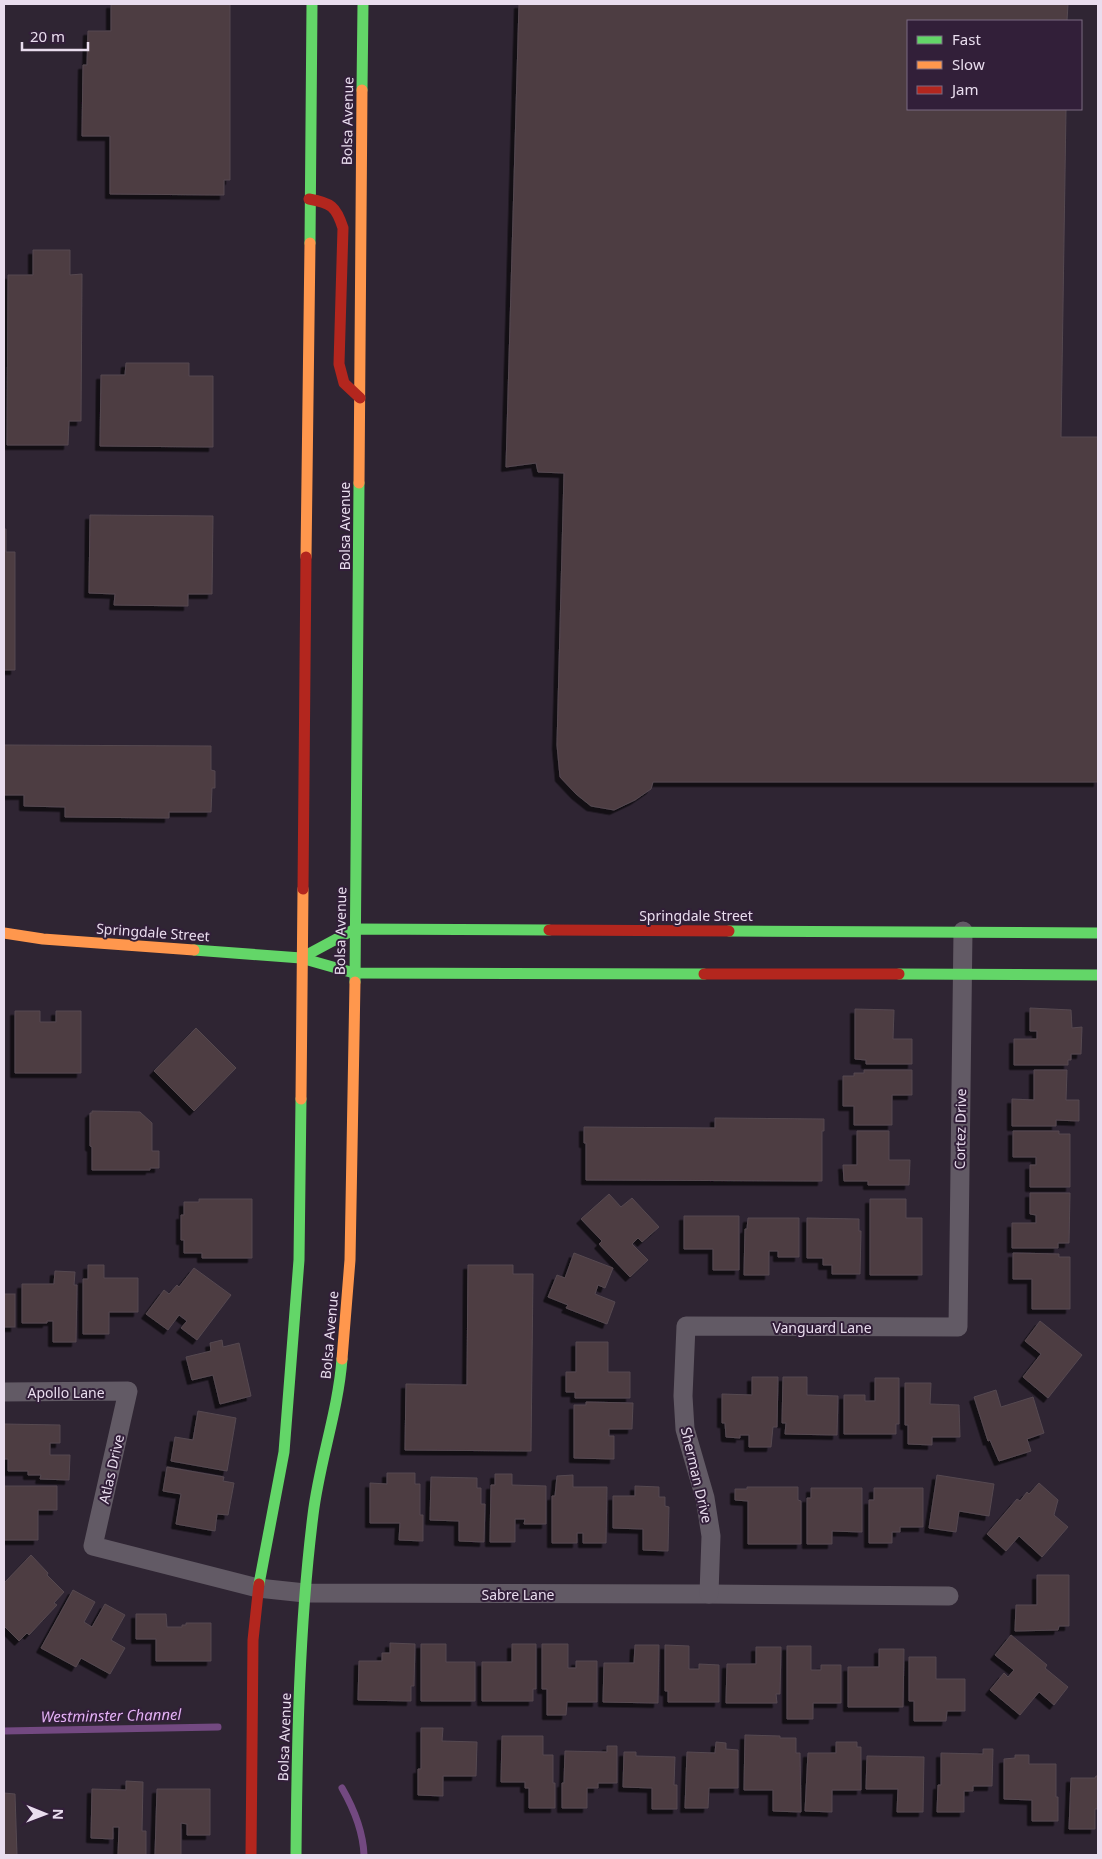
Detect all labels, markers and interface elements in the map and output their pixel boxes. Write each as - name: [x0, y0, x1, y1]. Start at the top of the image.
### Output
- scale bar: [22, 20, 89, 52]
- legend: [907, 20, 1082, 110]
- text: 20 m: [30, 26, 65, 46]
- text: Fast: [952, 29, 981, 49]
- text: Slow: [952, 54, 985, 74]
- street label: Bolsa Avenue: [337, 76, 357, 165]
- text: Jam: [950, 79, 979, 99]
- street label: Bolsa Avenue: [335, 482, 354, 570]
- street label: Bolsa Avenue: [330, 886, 350, 975]
- street label: Springdale Street: [639, 906, 753, 925]
- street label: Springdale Street: [96, 919, 210, 945]
- street label: Cortez Drive: [950, 1088, 970, 1170]
- street label: Bolsa Avenue: [316, 1290, 342, 1380]
- street label: Vanguard Lane: [772, 1318, 872, 1337]
- street label: Apollo Lane: [27, 1383, 105, 1402]
- street label: Sherman Drive: [677, 1425, 717, 1525]
- street label: Atlas Drive: [94, 1432, 128, 1505]
- street label: Sabre Lane: [482, 1585, 555, 1604]
- street label: Bolsa Avenue: [273, 1692, 295, 1782]
- water label: Westminster Channel: [40, 1704, 183, 1726]
- north arrow: [20, 1789, 70, 1839]
- text: N: [49, 1808, 68, 1820]

